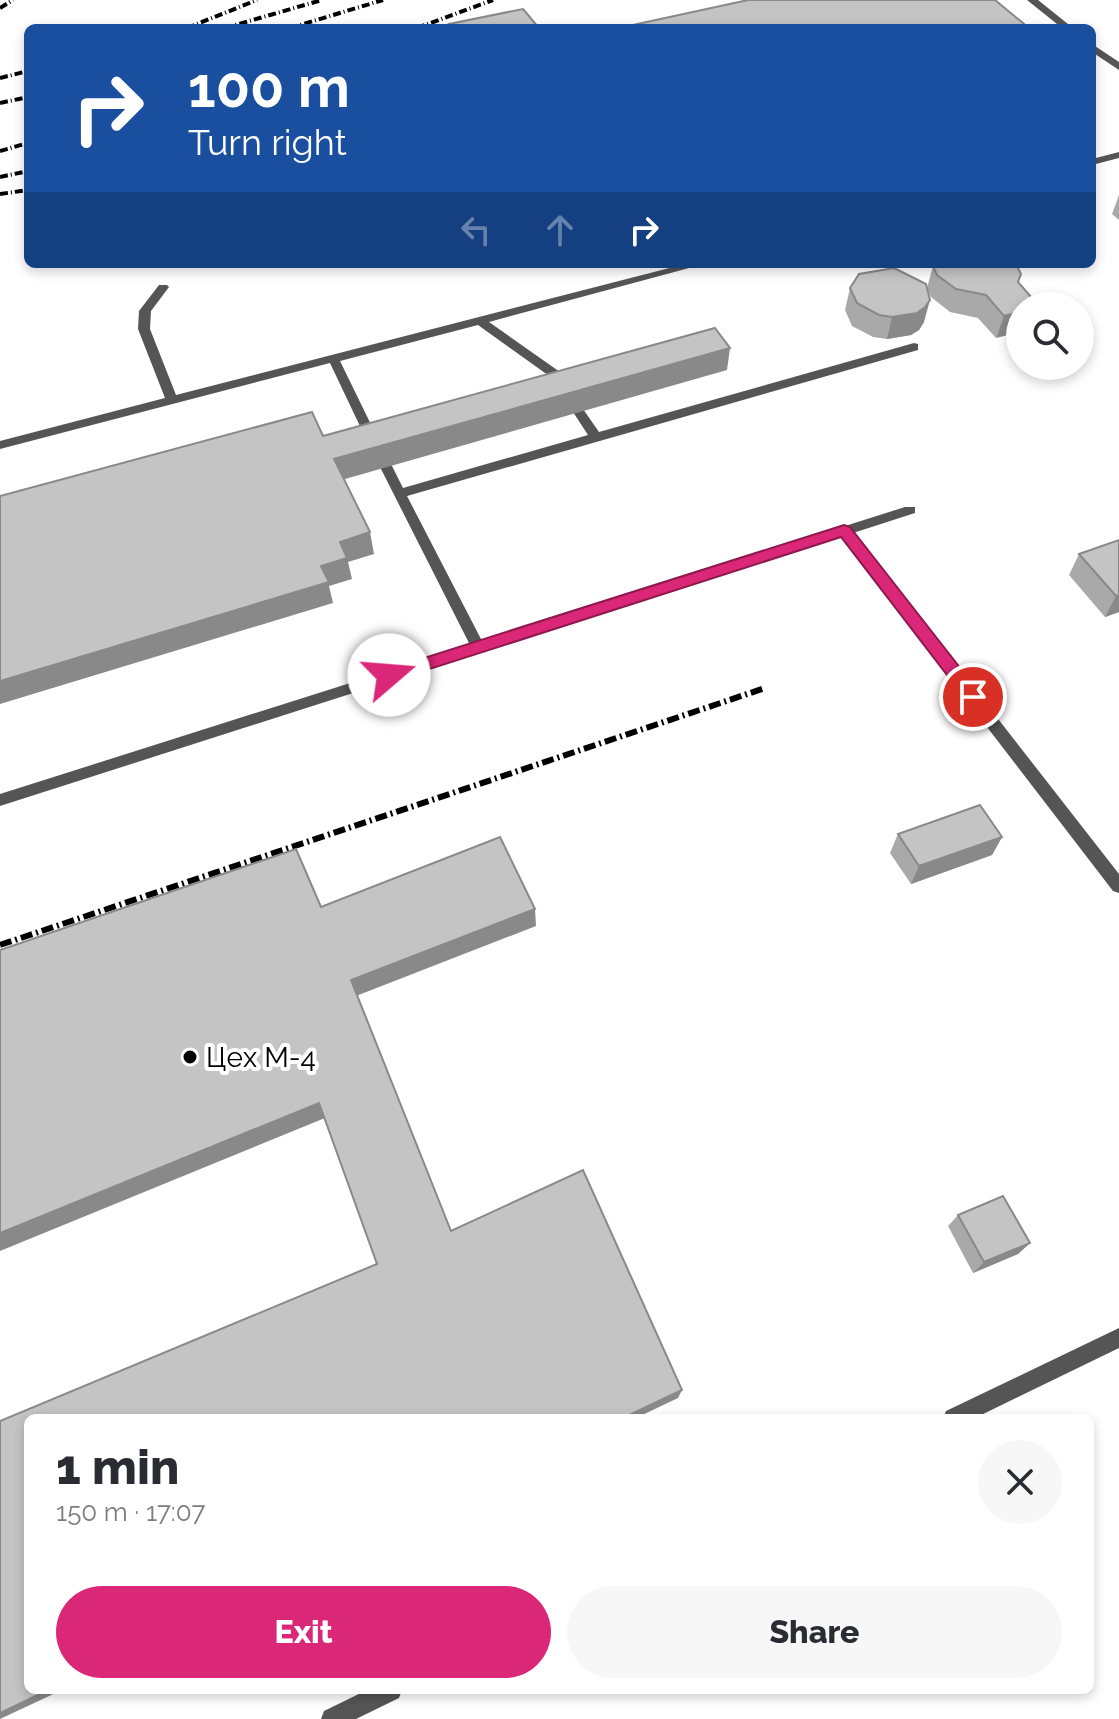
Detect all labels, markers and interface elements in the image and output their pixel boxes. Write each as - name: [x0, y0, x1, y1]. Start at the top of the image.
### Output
- text: 100 m: [188, 54, 350, 120]
- icon: right: [56, 56, 160, 160]
- text: Turn right: [188, 121, 347, 163]
- icon: left: [454, 208, 498, 252]
- icon: ahead: [538, 208, 582, 252]
- icon: right: [622, 208, 666, 252]
- map controls: [1006, 292, 1094, 380]
- button: search: [1006, 292, 1094, 380]
- position arrow: [347, 633, 431, 717]
- pin: [939, 663, 1007, 731]
- icon: arrive: [951, 675, 995, 719]
- place label: Цех М-4: [206, 1041, 316, 1074]
- marker: Цех М-4: [181, 1048, 199, 1066]
- text: 1 min: [56, 1439, 179, 1495]
- button: close: [978, 1440, 1062, 1524]
- text: 150 m · 17:07: [56, 1497, 205, 1527]
- button: Exit: [56, 1586, 551, 1678]
- button: Share: [567, 1586, 1062, 1678]

